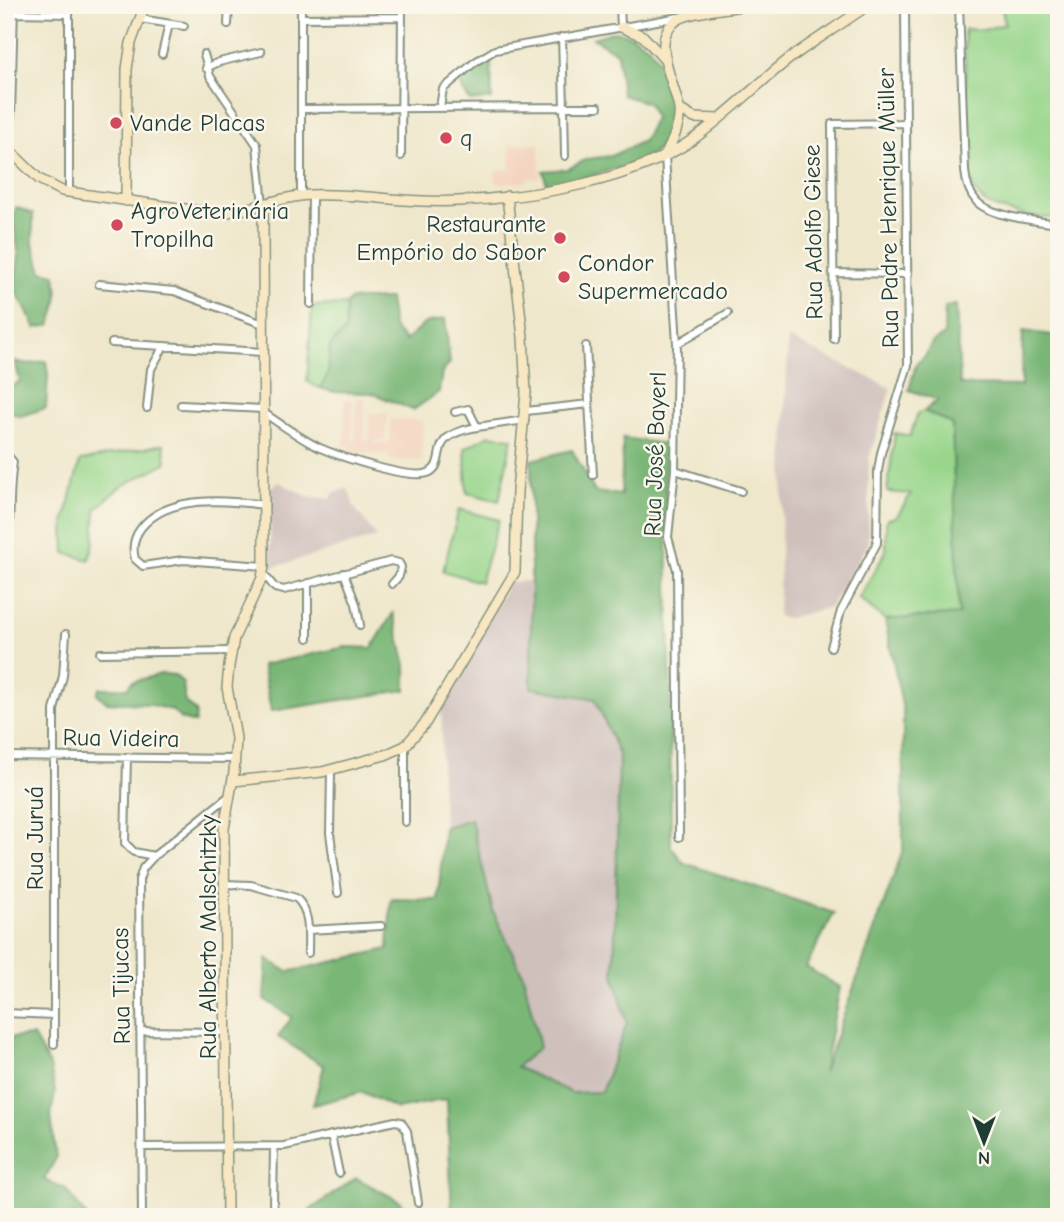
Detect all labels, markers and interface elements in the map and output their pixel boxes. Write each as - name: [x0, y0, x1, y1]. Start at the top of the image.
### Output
- street label: Rua Padre Henrique Müller: [872, 67, 904, 348]
- place label: Vande Placas: [130, 109, 265, 137]
- marker: Vande Placas: [108, 115, 124, 131]
- place label: q: [460, 124, 472, 152]
- marker: q: [438, 130, 454, 146]
- street label: Rua Adolfo Giese: [797, 144, 829, 320]
- place label: AgroVeterinária Tropilha: [131, 197, 289, 253]
- place label: Restaurante Empório do Sabor: [356, 210, 546, 266]
- marker: AgroVeterinária Tropilha: [109, 217, 125, 233]
- marker: Restaurante Empório do Sabor: [552, 230, 568, 246]
- place label: Condor Supermercado: [578, 249, 728, 305]
- marker: Condor Supermercado: [556, 269, 572, 285]
- street label: Rua José Bayerl: [638, 371, 672, 537]
- street label: Rua Videira: [62, 723, 180, 753]
- street label: Rua Juruá: [21, 786, 49, 890]
- street label: Rua Alberto Malschitzky: [194, 814, 222, 1059]
- street label: Rua Tijucas: [106, 927, 136, 1045]
- north arrow: [948, 1106, 1018, 1176]
- text: N: [978, 1147, 990, 1169]

